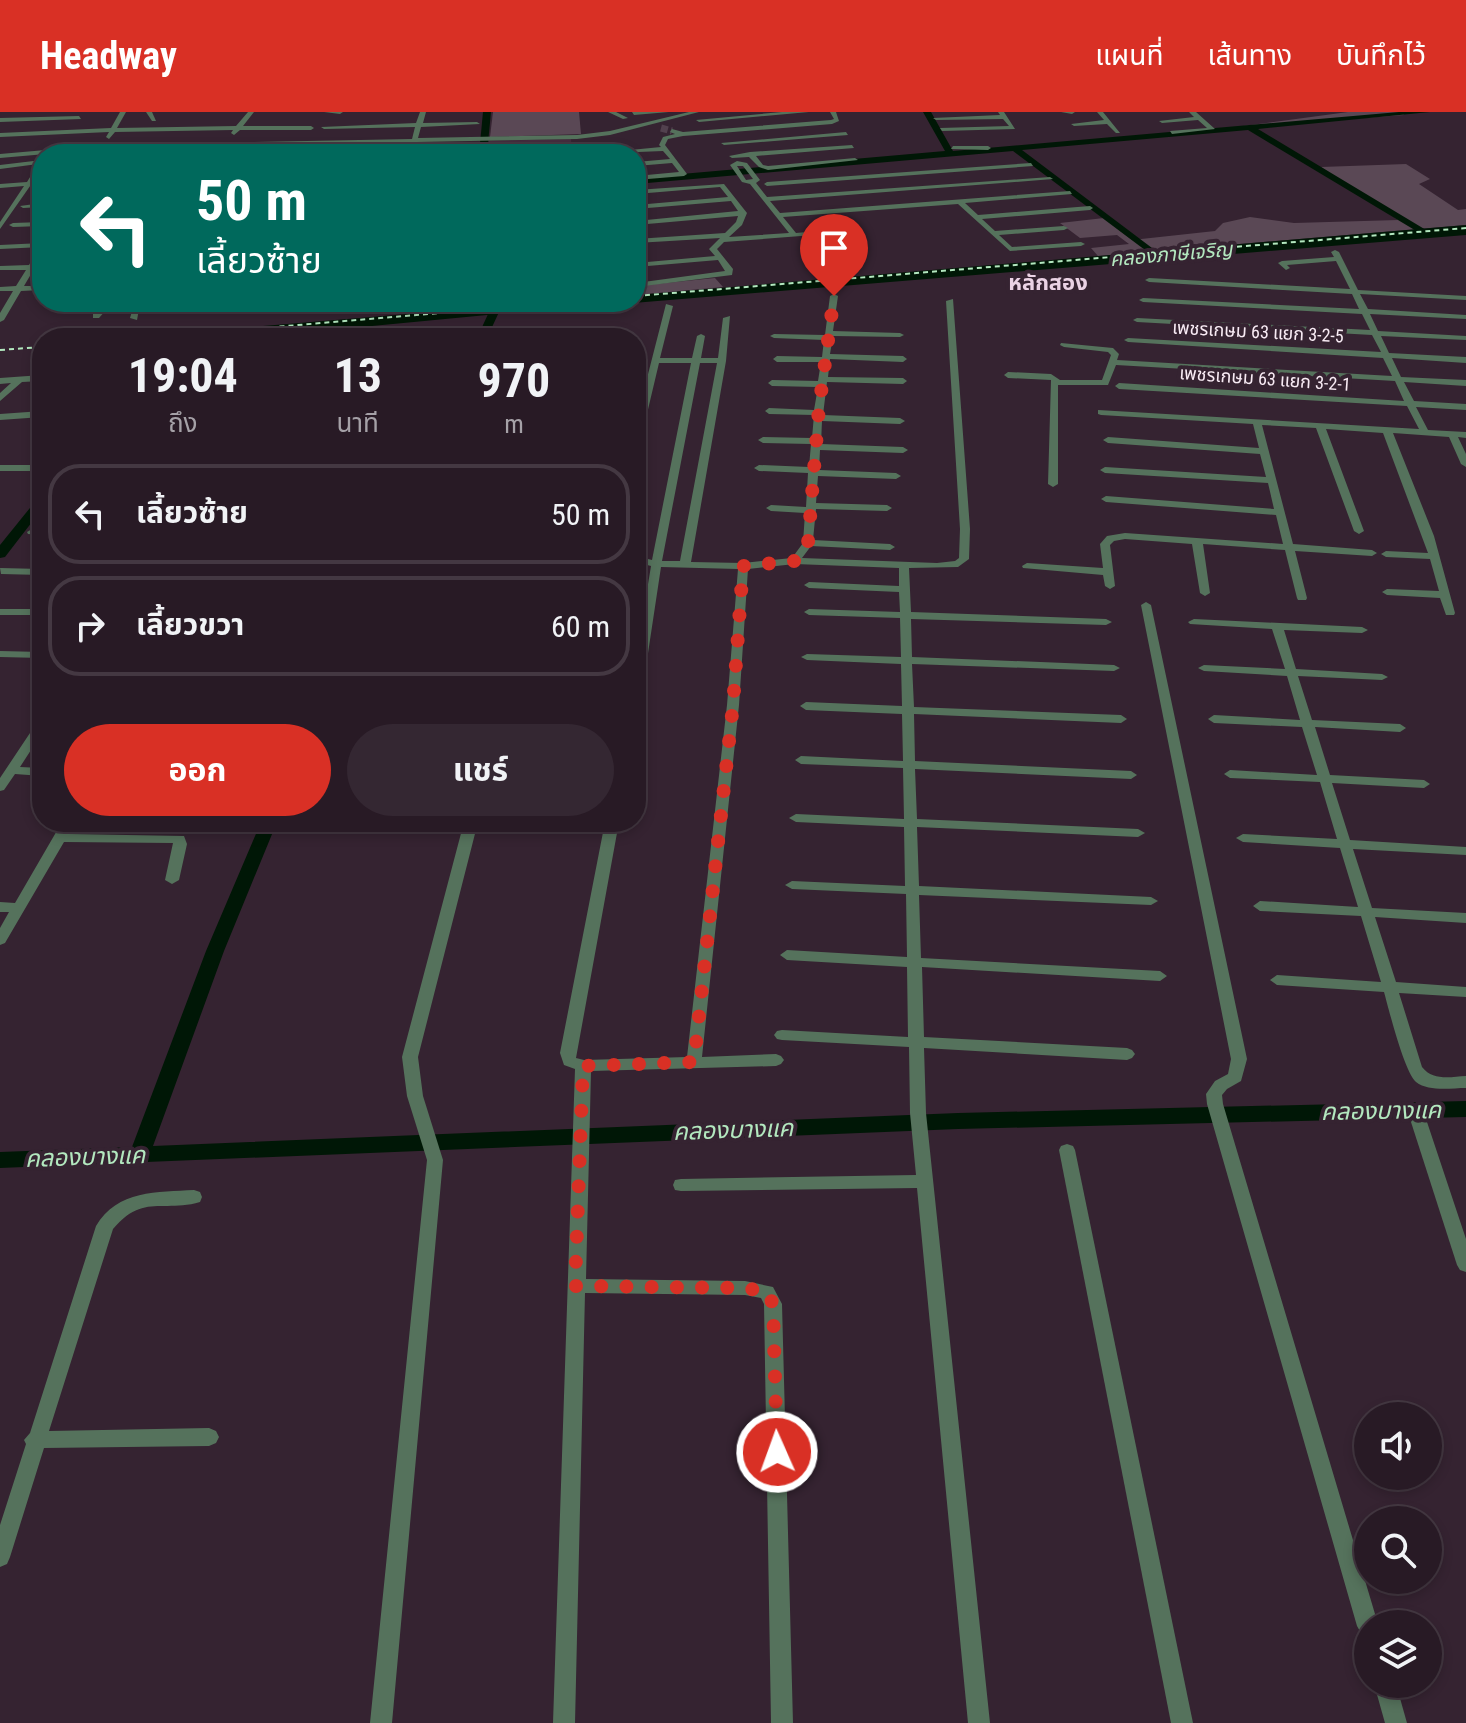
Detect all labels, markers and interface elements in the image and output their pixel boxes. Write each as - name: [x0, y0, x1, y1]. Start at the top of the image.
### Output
- text: Headway: [40, 34, 177, 78]
- text: แผนที่: [1095, 39, 1163, 72]
- text: เส้นทาง: [1207, 39, 1292, 72]
- text: บันทึกไว้: [1336, 39, 1426, 72]
- text: 50 m: [196, 168, 307, 234]
- icon: left: [64, 176, 168, 280]
- pin: [800, 214, 868, 296]
- icon: arrive: [812, 226, 856, 270]
- water label: คลองภาษีเจริญ: [1109, 237, 1235, 271]
- text: เลี้ยวซ้าย: [196, 240, 322, 282]
- district label: หลักสอง: [1008, 270, 1088, 295]
- street label: เพชรเกษม 63 แยก 3-2-5: [1172, 317, 1344, 346]
- text: 19:04: [128, 347, 238, 404]
- text: 13: [333, 347, 382, 404]
- text: 970: [478, 352, 550, 409]
- street label: เพชรเกษม 63 แยก 3-2-1: [1179, 362, 1351, 395]
- text: ถึง: [168, 408, 198, 438]
- text: นาที: [337, 408, 379, 438]
- text: m: [504, 409, 524, 439]
- icon: left: [68, 492, 112, 536]
- text: เลี้ยวซ้าย: [136, 495, 248, 530]
- text: 50 m: [551, 497, 610, 532]
- icon: right: [68, 604, 112, 648]
- text: เลี้ยวขวา: [136, 607, 244, 642]
- text: 60 m: [551, 609, 610, 644]
- button: ออก: [64, 724, 331, 816]
- button: แชร์: [347, 724, 614, 816]
- water label: คลองบางแค: [1321, 1096, 1443, 1126]
- water label: คลองบางแค: [672, 1114, 795, 1146]
- water label: คลองบางแค: [24, 1141, 147, 1173]
- map controls: [1354, 1402, 1442, 1698]
- button: sound: [1354, 1402, 1442, 1490]
- position arrow: [735, 1410, 819, 1494]
- button: search: [1354, 1506, 1442, 1594]
- button: layers: [1354, 1610, 1442, 1698]

